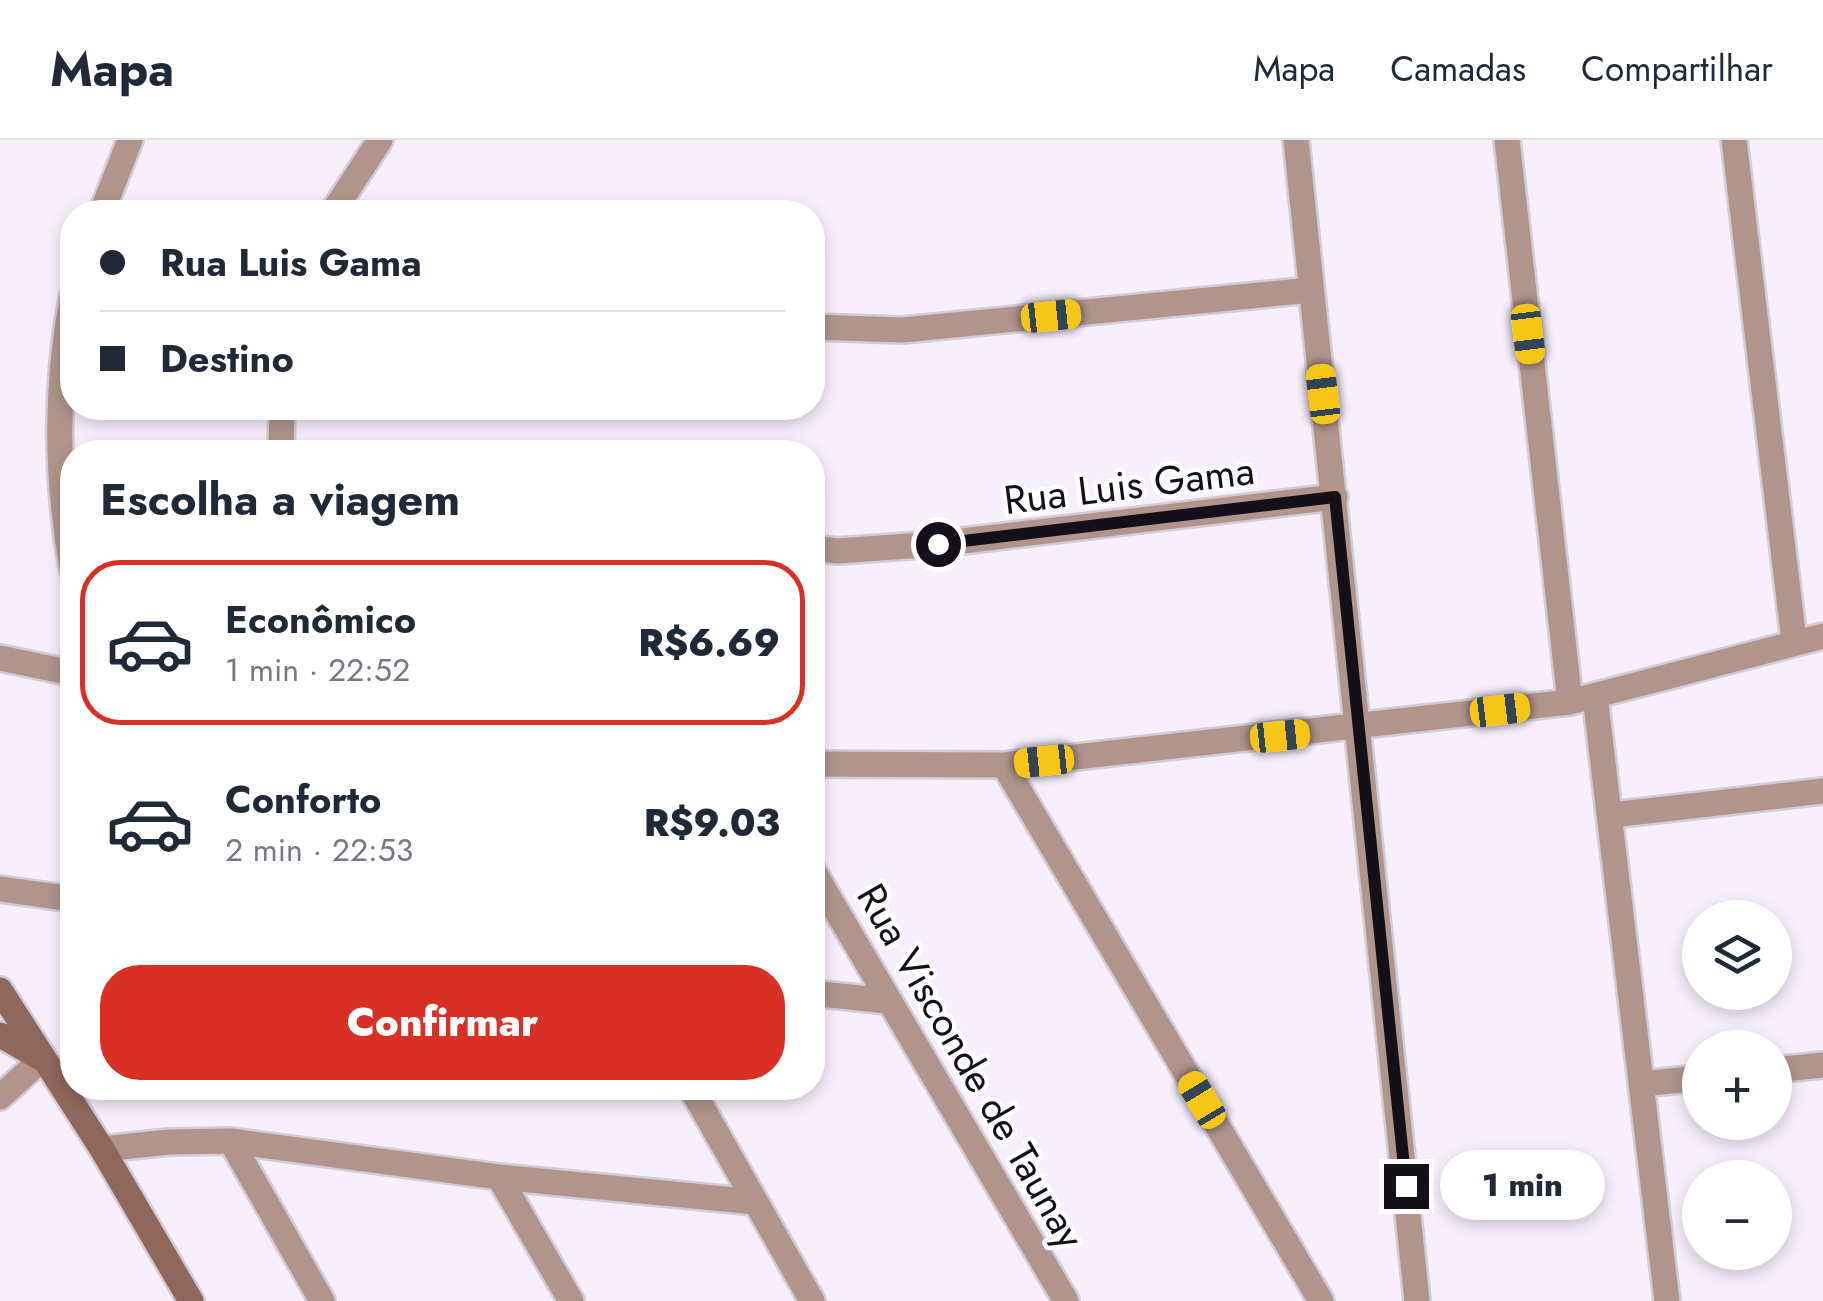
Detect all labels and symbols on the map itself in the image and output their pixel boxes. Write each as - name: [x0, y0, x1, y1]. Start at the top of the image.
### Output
- car: [1020, 298, 1082, 334]
- car: [1509, 302, 1547, 366]
- car: [1304, 362, 1342, 426]
- street label: Rua Luis Gama: [1000, 441, 1258, 529]
- route start: [916, 522, 961, 567]
- car: [1468, 691, 1532, 729]
- car: [1249, 718, 1311, 754]
- car: [1013, 743, 1075, 779]
- street label: Rua Visconde de Taunay: [843, 873, 1100, 1260]
- car: [1174, 1067, 1230, 1133]
- callout: 1 min: [1441, 1151, 1606, 1221]
- route end: [1384, 1164, 1429, 1209]

